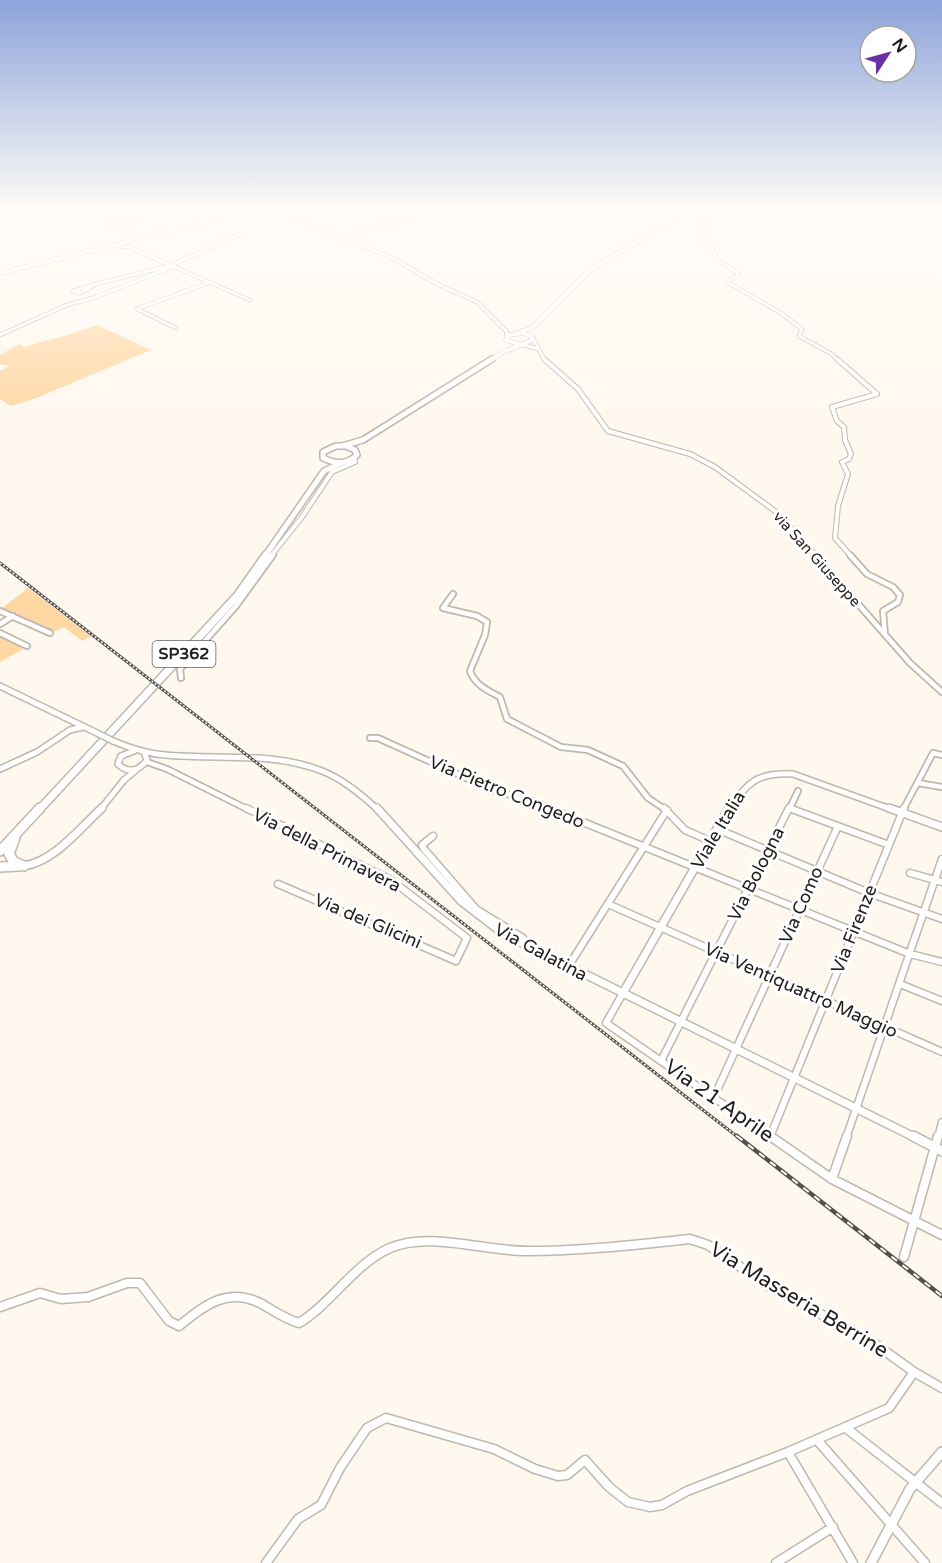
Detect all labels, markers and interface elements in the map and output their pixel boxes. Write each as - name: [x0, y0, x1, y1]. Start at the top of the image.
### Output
- north arrow: [858, 24, 918, 84]
- text: N: [887, 35, 911, 57]
- street label: via San Giuseppe: [769, 508, 865, 610]
- road number: SP362: [152, 641, 216, 667]
- street label: Via Pietro Congedo: [426, 751, 588, 833]
- street label: Viale Italia: [686, 787, 750, 873]
- street label: Via della Primavera: [249, 803, 405, 897]
- street label: Via Bologna: [723, 823, 789, 925]
- street label: Via Como: [774, 863, 828, 947]
- street label: Via Firenze: [826, 881, 882, 977]
- street label: Via dei Glicini: [311, 889, 425, 953]
- street label: Via Galatina: [491, 918, 591, 986]
- street label: Via Ventiquattro Maggio: [701, 937, 901, 1043]
- street label: Via 21 Aprile: [659, 1054, 779, 1148]
- street label: Via Masseria Berrine: [705, 1237, 893, 1363]

